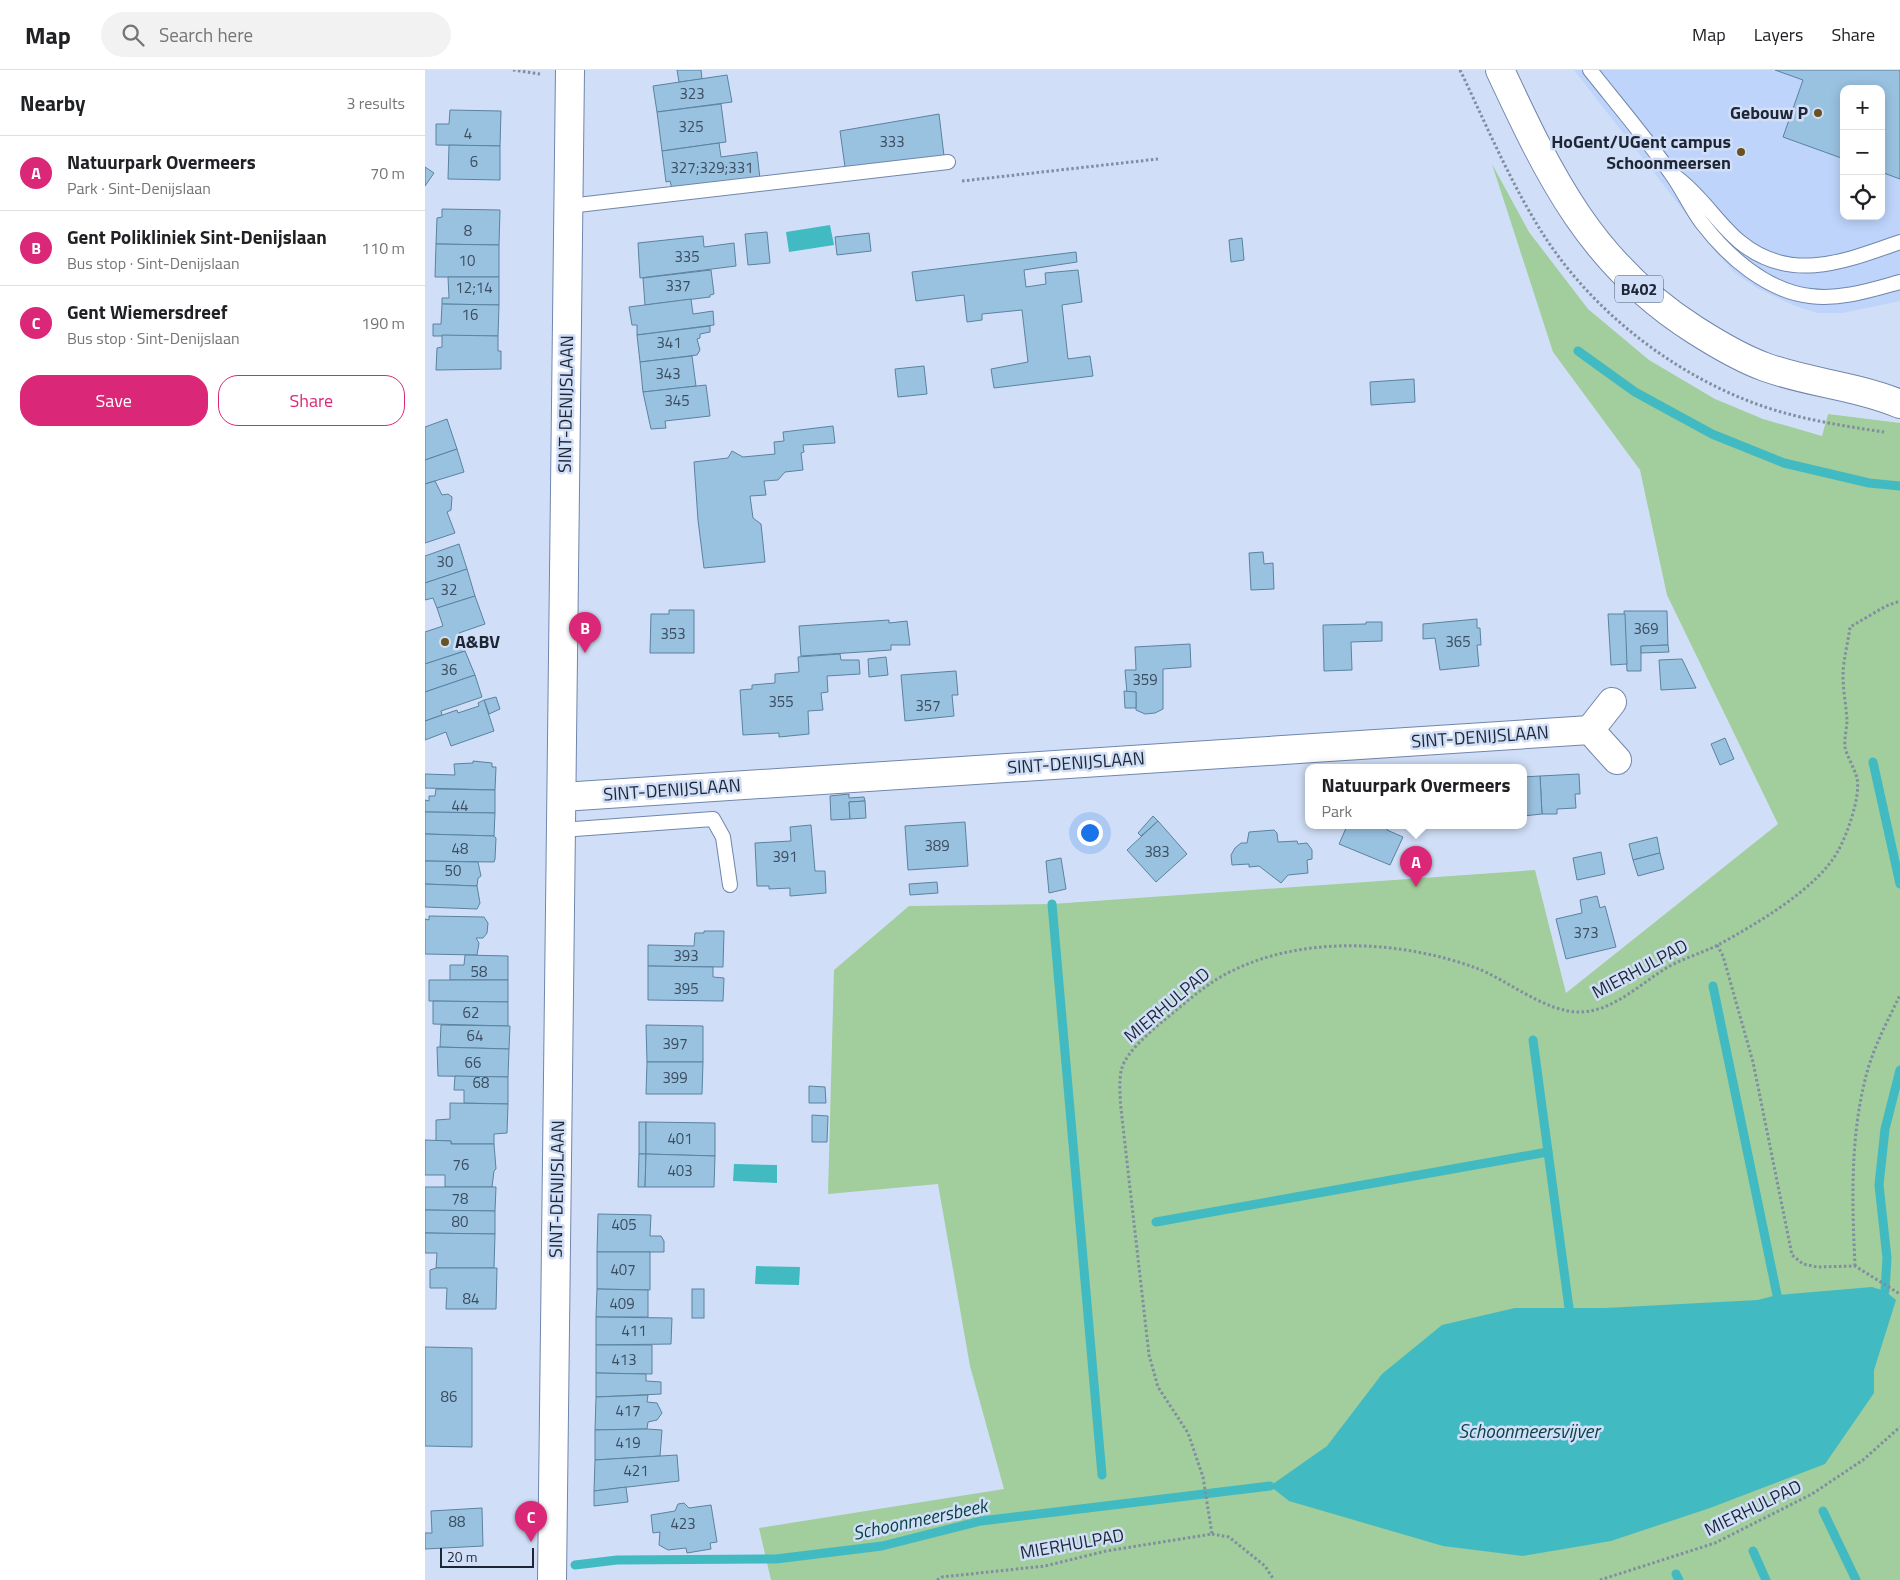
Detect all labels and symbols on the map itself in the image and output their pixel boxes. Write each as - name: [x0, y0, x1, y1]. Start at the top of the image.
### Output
- house number: 323: [679, 82, 705, 105]
- place label: Gebouw P: [1730, 99, 1808, 126]
- marker: Gebouw P: [1812, 107, 1824, 119]
- house number: 325: [678, 115, 704, 138]
- house number: 4: [464, 122, 472, 145]
- place label: HoGent/UGent campus Schoonmeersen: [1551, 128, 1731, 176]
- house number: 333: [879, 130, 905, 153]
- marker: HoGent/UGent campus Schoonmeersen: [1735, 146, 1747, 158]
- house number: 6: [470, 150, 478, 173]
- house number: 327;329;331: [670, 156, 754, 179]
- house number: 8: [464, 219, 472, 242]
- house number: 335: [674, 245, 700, 268]
- house number: 10: [459, 249, 475, 272]
- house number: 337: [665, 274, 691, 297]
- road number: B402: [1615, 275, 1663, 302]
- house number: 12;14: [455, 276, 493, 299]
- house number: 16: [462, 303, 478, 326]
- house number: 341: [656, 331, 682, 354]
- street label: SINT-DENIJSLAAN: [551, 335, 580, 473]
- house number: 343: [655, 362, 681, 385]
- house number: 345: [664, 389, 690, 412]
- house number: 30: [437, 550, 453, 573]
- house number: 32: [441, 578, 457, 601]
- pin: B: [569, 612, 601, 653]
- house number: 369: [1633, 617, 1659, 640]
- house number: 353: [660, 622, 686, 645]
- place label: A&BV: [455, 628, 500, 655]
- house number: 365: [1445, 630, 1471, 653]
- marker: A&BV: [439, 636, 451, 648]
- house number: 36: [441, 658, 457, 681]
- house number: 359: [1132, 668, 1158, 691]
- house number: 355: [768, 690, 794, 713]
- house number: 357: [915, 694, 941, 717]
- street label: SINT-DENIJSLAAN: [1410, 718, 1550, 755]
- street label: SINT-DENIJSLAAN: [1006, 744, 1146, 781]
- street label: SINT-DENIJSLAAN: [602, 771, 742, 808]
- house number: 44: [452, 794, 468, 817]
- your location: [1077, 820, 1103, 846]
- house number: 389: [924, 834, 950, 857]
- house number: 48: [452, 837, 468, 860]
- house number: 383: [1144, 840, 1170, 863]
- house number: 391: [772, 845, 798, 868]
- pin: A: [1400, 846, 1432, 887]
- house number: 50: [445, 859, 461, 882]
- house number: 373: [1573, 921, 1599, 944]
- street label: MIERHULPAD: [1587, 932, 1693, 1005]
- house number: 393: [673, 944, 699, 967]
- house number: 58: [471, 960, 487, 983]
- street label: MIERHULPAD: [1118, 960, 1216, 1049]
- house number: 395: [673, 977, 699, 1000]
- house number: 62: [463, 1001, 479, 1024]
- house number: 64: [467, 1024, 483, 1047]
- house number: 397: [662, 1032, 688, 1055]
- house number: 66: [465, 1051, 481, 1074]
- house number: 399: [662, 1066, 688, 1089]
- house number: 68: [473, 1071, 489, 1094]
- street label: SINT-DENIJSLAAN: [542, 1120, 571, 1258]
- house number: 401: [667, 1127, 693, 1150]
- house number: 76: [453, 1153, 469, 1176]
- house number: 403: [667, 1159, 693, 1182]
- house number: 78: [452, 1187, 468, 1210]
- house number: 80: [452, 1210, 468, 1233]
- house number: 405: [611, 1213, 637, 1236]
- house number: 407: [610, 1258, 636, 1281]
- house number: 84: [463, 1287, 479, 1310]
- house number: 409: [609, 1292, 635, 1315]
- house number: 411: [621, 1319, 647, 1342]
- house number: 413: [611, 1348, 637, 1371]
- house number: 86: [441, 1385, 457, 1408]
- house number: 417: [615, 1399, 641, 1422]
- water label: Schoonmeersvijver: [1459, 1416, 1601, 1445]
- house number: 419: [615, 1431, 641, 1454]
- house number: 421: [623, 1459, 649, 1482]
- street label: MIERHULPAD: [1699, 1472, 1806, 1543]
- water label: Schoonmeersbeek: [850, 1490, 992, 1547]
- pin: C: [515, 1501, 547, 1542]
- house number: 88: [449, 1510, 465, 1533]
- house number: 423: [670, 1512, 696, 1535]
- street label: MIERHULPAD: [1018, 1521, 1126, 1566]
- scale bar: [440, 1545, 534, 1568]

